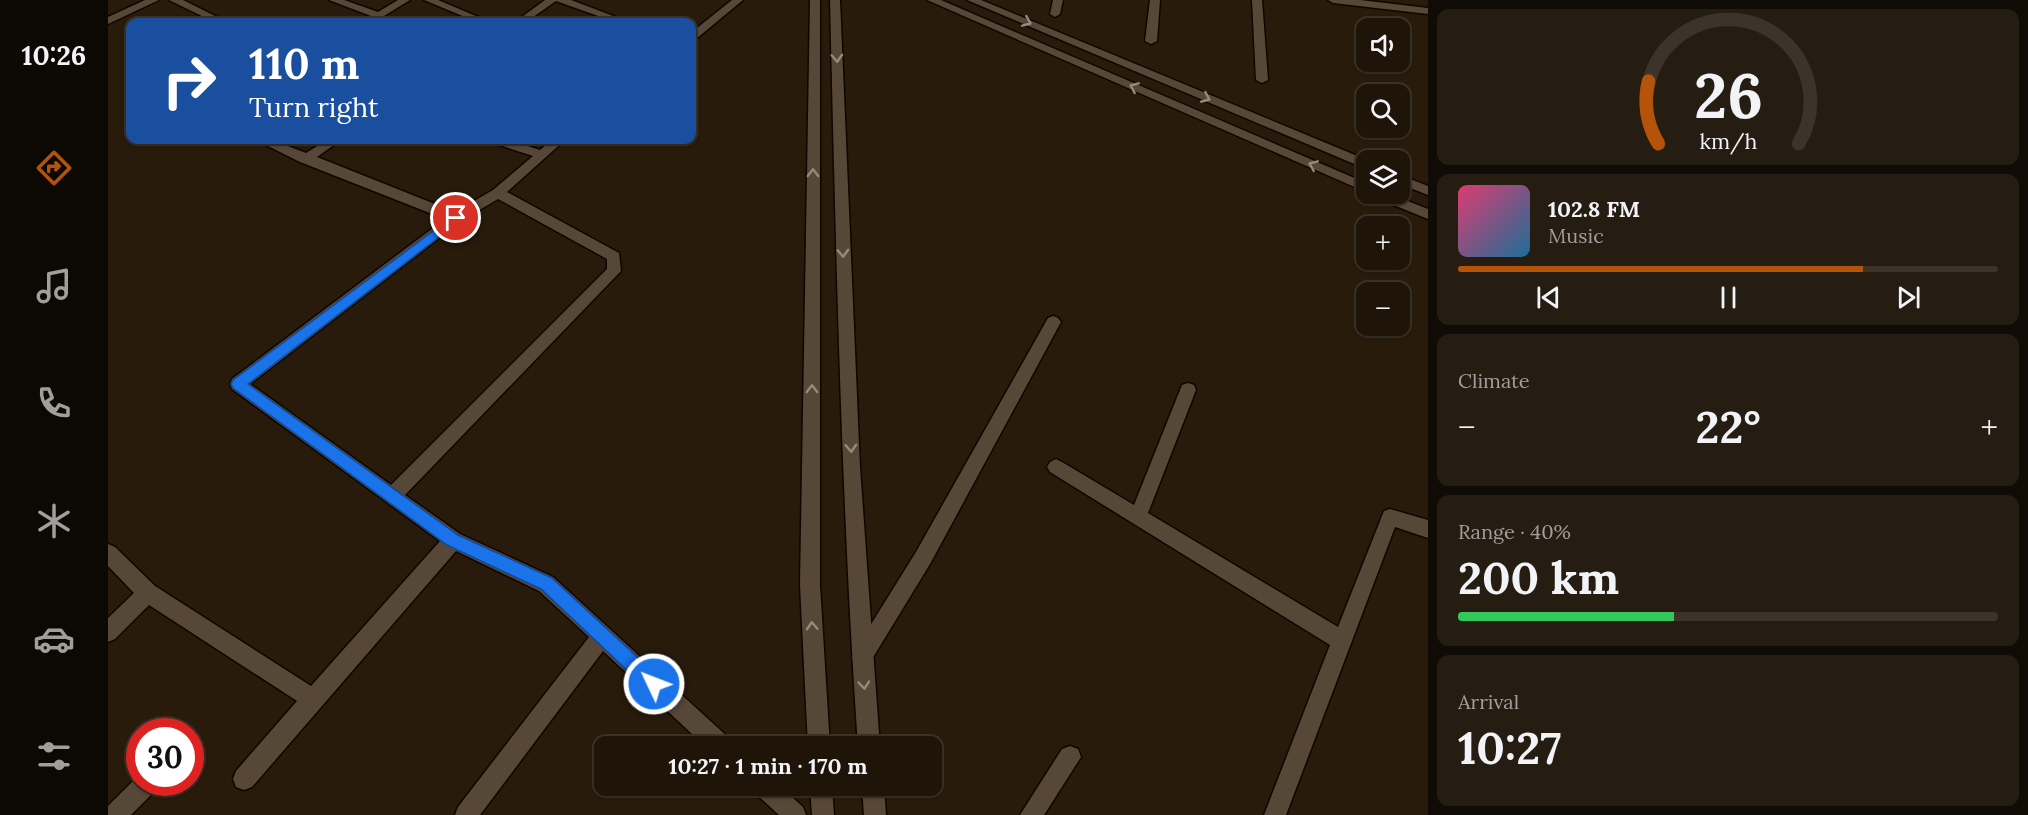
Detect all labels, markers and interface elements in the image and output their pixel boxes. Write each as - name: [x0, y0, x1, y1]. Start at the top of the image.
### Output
- one-way arrow: [1020, 15, 1031, 27]
- map controls: [1356, 18, 1410, 336]
- button: sound: [1356, 18, 1410, 72]
- text: 110 m: [249, 37, 360, 91]
- text: 10:26: [22, 38, 86, 72]
- icon: right: [150, 42, 228, 120]
- one-way arrow: [831, 54, 843, 63]
- text: 26: [1693, 55, 1763, 135]
- one-way arrow: [1129, 83, 1140, 95]
- button: search: [1356, 84, 1410, 138]
- text: Turn right: [249, 90, 378, 124]
- one-way arrow: [1200, 91, 1211, 103]
- text: km/h: [1699, 127, 1757, 155]
- icon: directions: [33, 147, 75, 189]
- button: layers: [1356, 150, 1410, 204]
- one-way arrow: [1308, 160, 1319, 172]
- one-way arrow: [807, 168, 819, 177]
- pin: [430, 192, 481, 243]
- text: 102.8 FM: [1548, 195, 1640, 223]
- icon: arrive: [439, 201, 472, 234]
- button: +: [1356, 216, 1410, 270]
- text: Music: [1548, 223, 1604, 248]
- one-way arrow: [837, 249, 850, 258]
- icon: music: [33, 265, 75, 307]
- icon: previous: [1532, 281, 1565, 314]
- icon: pause: [1712, 281, 1745, 314]
- icon: next: [1892, 281, 1925, 314]
- button: −: [1356, 282, 1410, 336]
- text: Climate: [1458, 368, 1530, 393]
- icon: phone: [33, 382, 75, 424]
- one-way arrow: [806, 384, 818, 393]
- text: 22°: [1695, 398, 1761, 455]
- text: −: [1458, 406, 1476, 448]
- text: +: [1980, 406, 1998, 448]
- one-way arrow: [845, 444, 858, 453]
- icon: climate: [33, 500, 75, 542]
- text: Range · 40%: [1458, 519, 1571, 544]
- text: 200 km: [1458, 549, 1619, 606]
- icon: car: [33, 618, 75, 660]
- one-way arrow: [806, 621, 819, 630]
- position arrow: [622, 652, 686, 716]
- one-way arrow: [857, 680, 870, 689]
- text: Arrival: [1458, 689, 1519, 714]
- speed limit sign: 30: [126, 718, 204, 796]
- text: 10:27: [1458, 719, 1561, 776]
- icon: filters: [33, 735, 75, 777]
- text: 10:27 · 1 min · 170 m: [668, 752, 868, 780]

